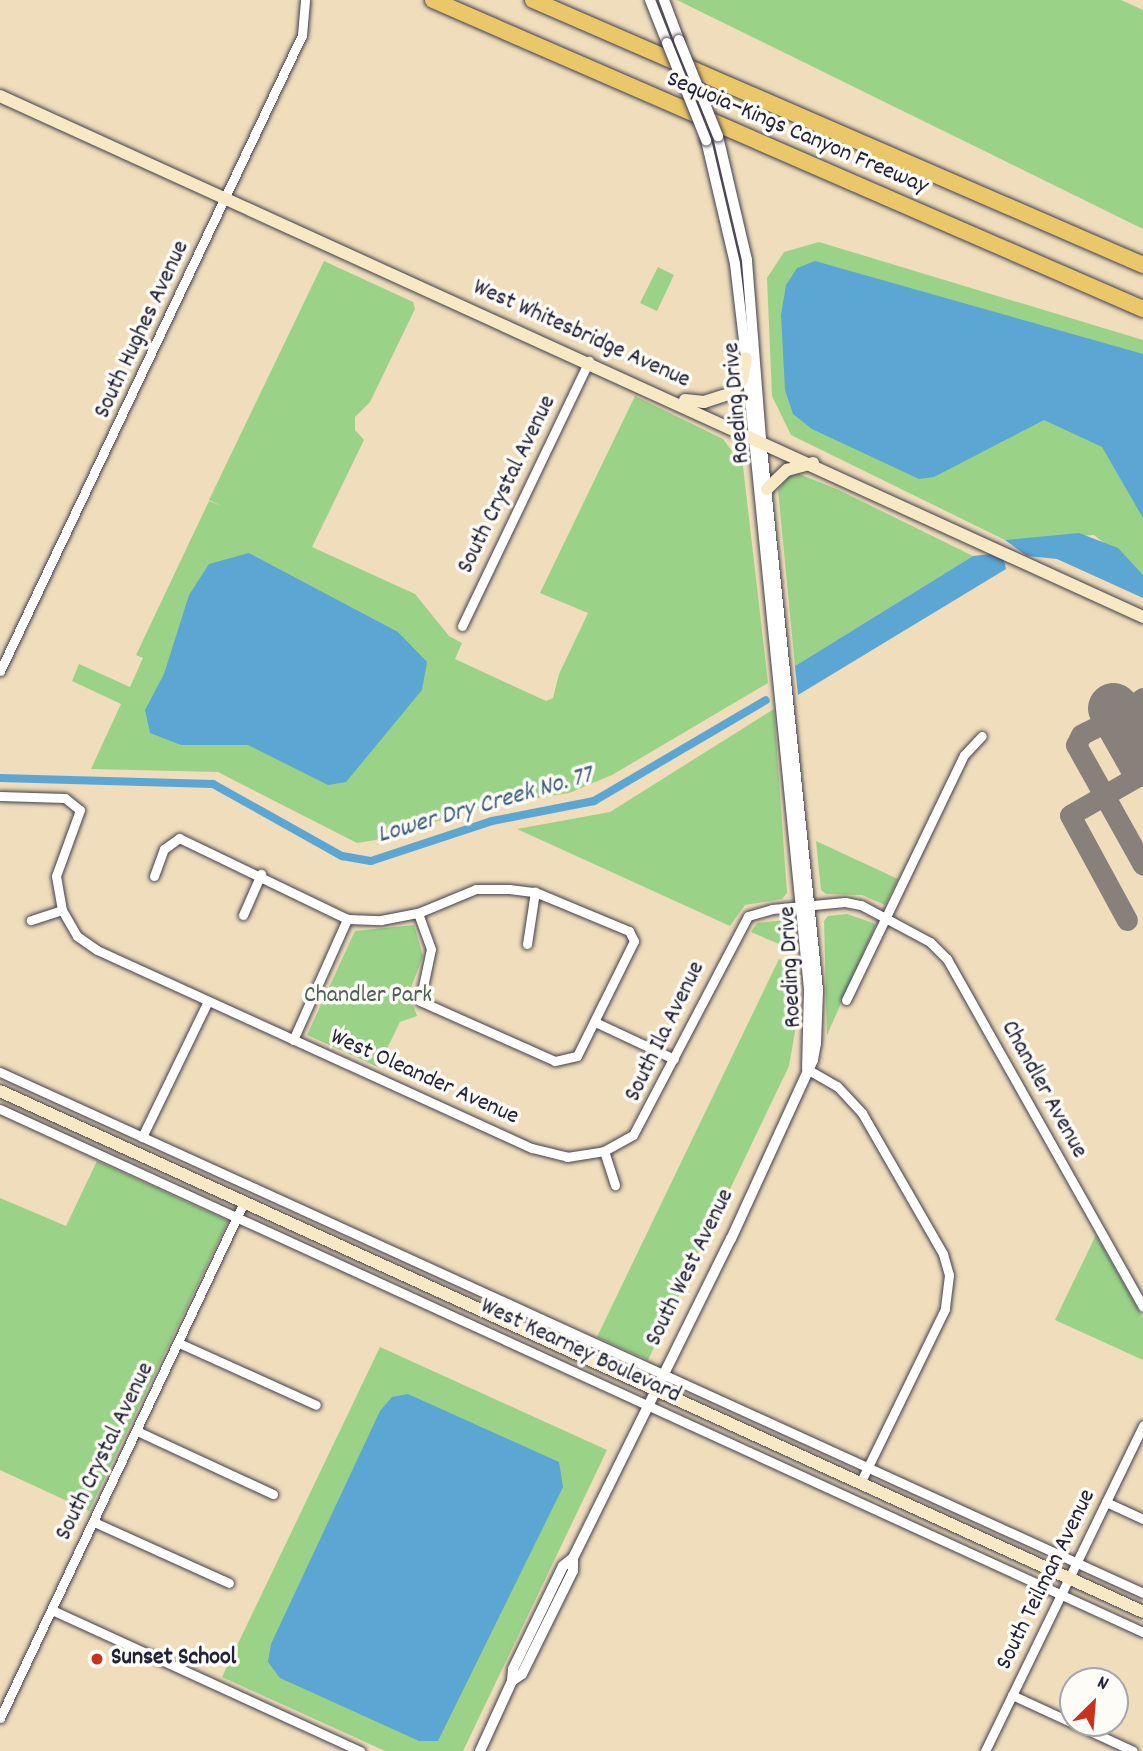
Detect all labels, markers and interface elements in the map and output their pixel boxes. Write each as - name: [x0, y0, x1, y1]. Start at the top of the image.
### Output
- street label: Sequoia–Kings Canyon Freeway: [662, 66, 932, 202]
- street label: South Hughes Avenue: [89, 236, 197, 424]
- street label: West Whitesbridge Avenue: [468, 274, 694, 396]
- street label: Roeding Drive: [718, 341, 758, 465]
- street label: South Crystal Avenue: [452, 391, 564, 579]
- water label: Lower Dry Creek No. 77: [374, 760, 596, 852]
- street label: Roeding Drive: [774, 905, 810, 1029]
- street label: South Ila Avenue: [620, 957, 712, 1107]
- park label: Chandler Park: [304, 983, 432, 1011]
- street label: Chandler Avenue: [993, 1016, 1093, 1164]
- street label: West Oleander Avenue: [325, 1024, 523, 1132]
- street label: South West Avenue: [640, 1185, 742, 1351]
- street label: West Kearney Boulevard: [475, 1293, 685, 1411]
- street label: South Crystal Avenue: [50, 1358, 162, 1546]
- street label: South Teilman Avenue: [991, 1485, 1103, 1675]
- place label: Sunset School: [111, 1645, 236, 1673]
- marker: Sunset School: [89, 1651, 105, 1667]
- north arrow: [1059, 1667, 1129, 1737]
- text: N: [1092, 1670, 1112, 1699]

